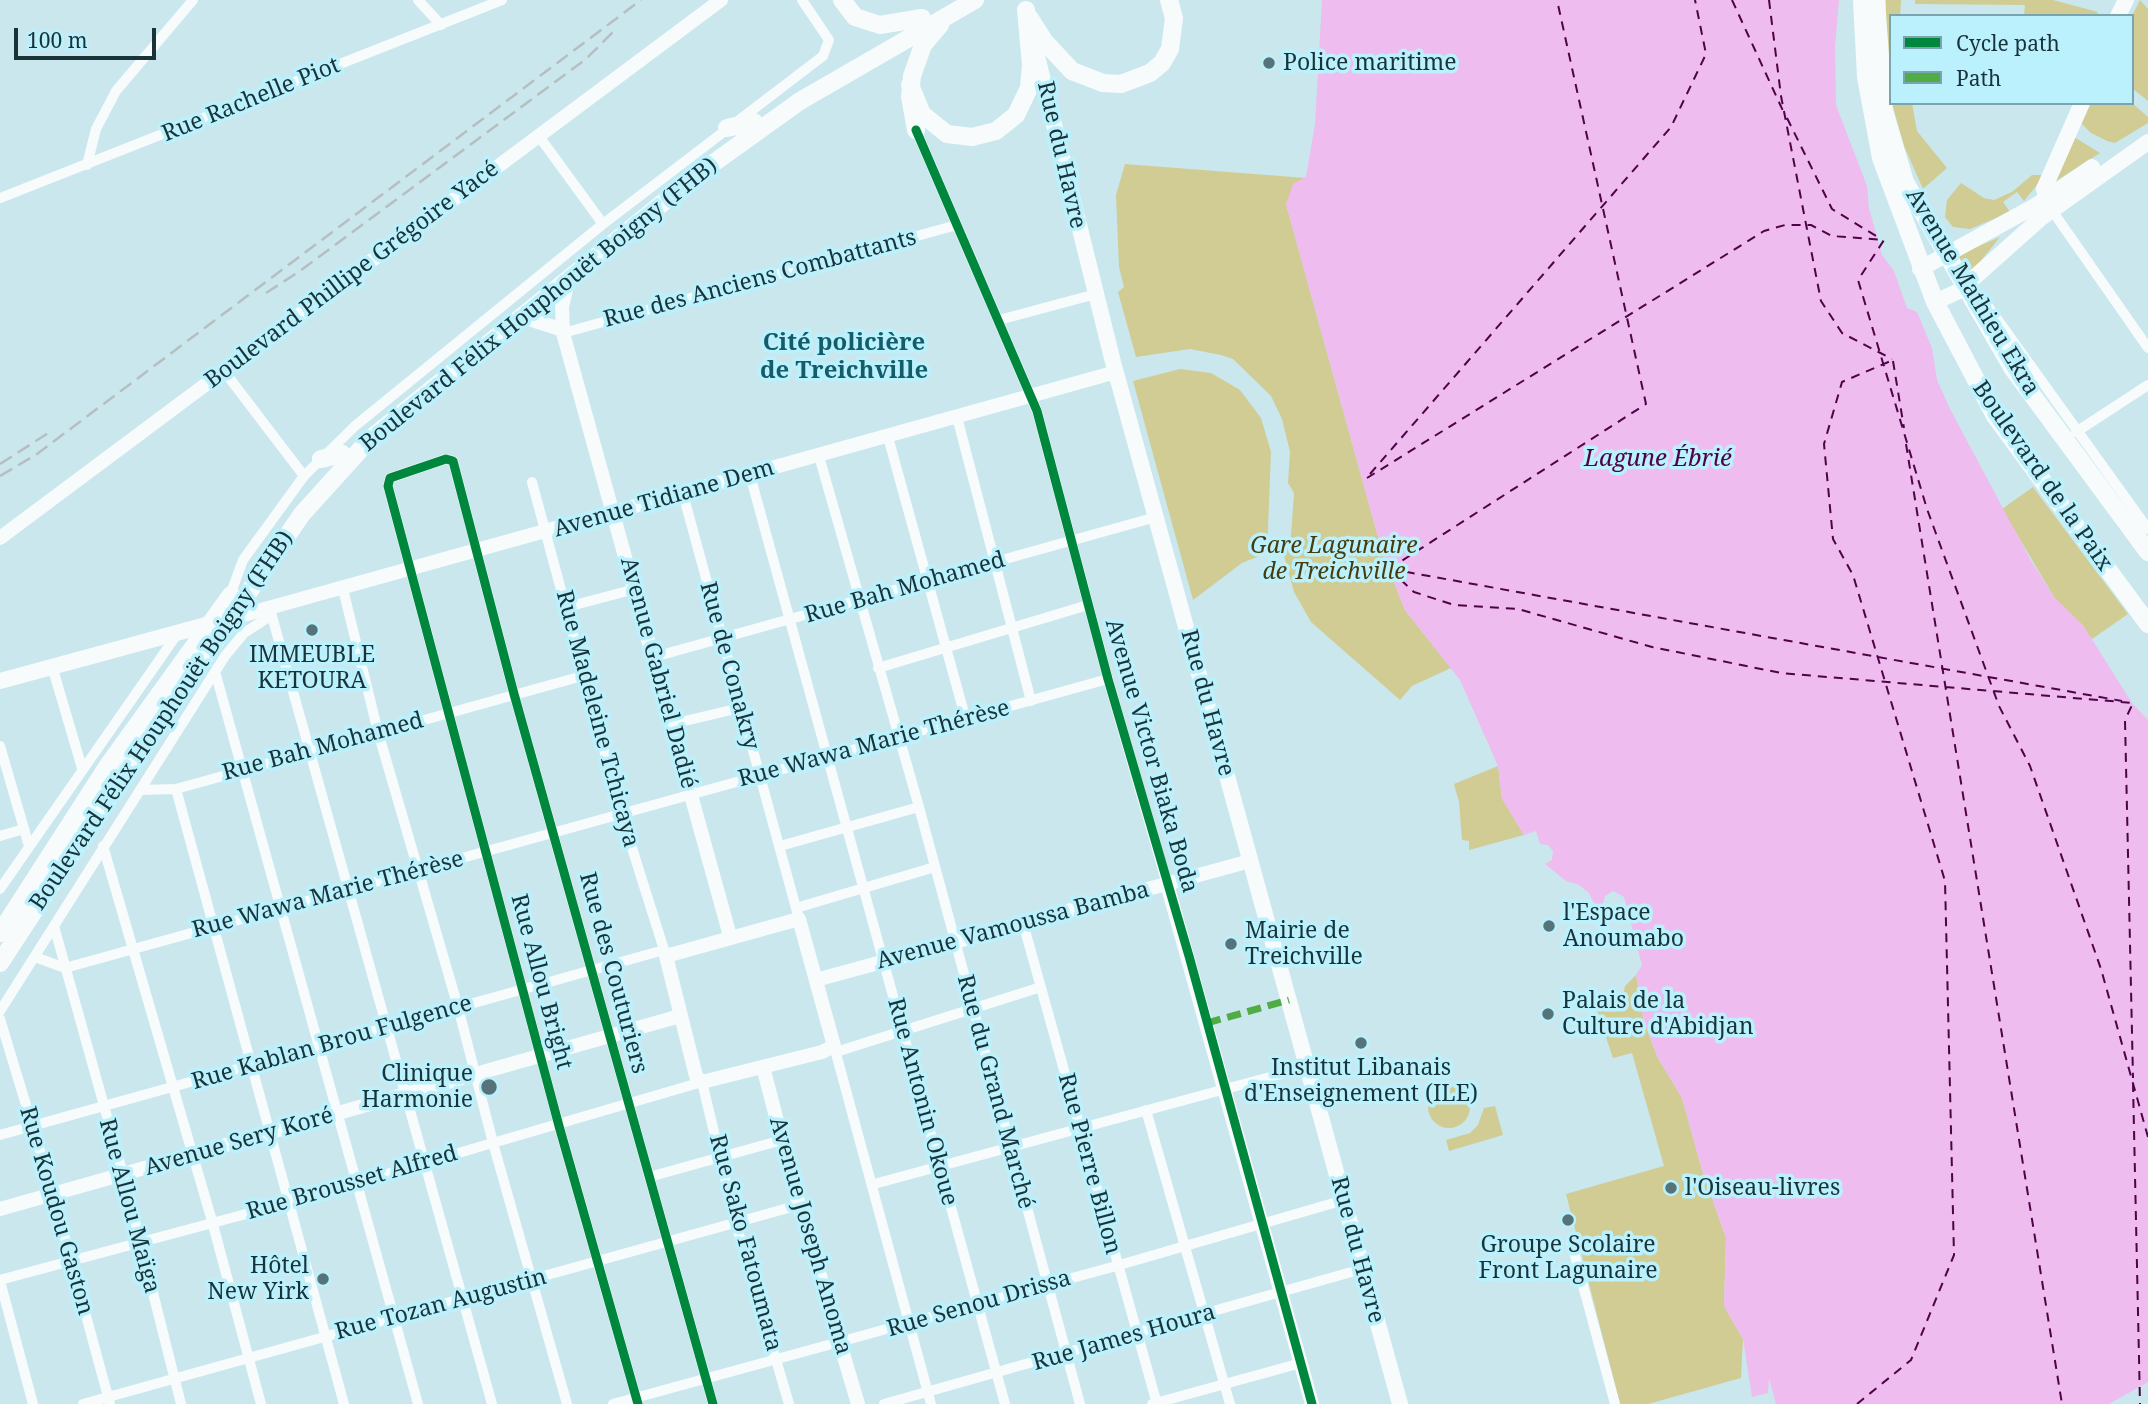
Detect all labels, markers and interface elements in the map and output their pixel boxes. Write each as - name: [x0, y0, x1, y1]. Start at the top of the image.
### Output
- scale bar: [18, 14, 159, 58]
- legend: [1889, 14, 2134, 105]
- text: 100 m: [27, 26, 88, 54]
- text: Cycle path: [1956, 29, 2060, 57]
- place label: Police maritime: [1283, 49, 1457, 77]
- street label: Rue Rachelle Piot: [158, 52, 344, 148]
- marker: Police maritime: [1261, 55, 1277, 71]
- text: Path: [1956, 64, 2001, 92]
- street label: Rue du Havre: [1031, 79, 1091, 231]
- street label: Boulevard Félix Houphouët Boigny (FHB): [355, 152, 723, 458]
- street label: Boulevard Phillipe Grégoire Yacé: [200, 155, 504, 395]
- street label: Avenue Mathieu Ekra: [1899, 183, 2045, 401]
- street label: Rue des Anciens Combattants: [601, 224, 919, 334]
- district label: Cité policière de Treichville: [760, 329, 928, 385]
- street label: Boulevard de la Paix: [1966, 376, 2118, 576]
- water label: Lagune Ébrié: [1584, 445, 1732, 473]
- street label: Avenue Tidiane Dem: [551, 454, 777, 544]
- street label: Boulevard Félix Houphouët Boigny (FHB): [24, 526, 300, 916]
- park label: Gare Lagunaire de Treichville: [1250, 532, 1418, 586]
- street label: Rue Bah Mohamed: [802, 546, 1008, 630]
- street label: Avenue Gabriel Dadié: [614, 554, 702, 792]
- street label: Rue de Conakry: [693, 579, 765, 753]
- street label: Rue Madeleine Tchicaya: [549, 588, 645, 850]
- street label: Avenue Victor Biaka Boda: [1099, 616, 1203, 896]
- marker: IMMEUBLE KETOURA: [304, 622, 320, 638]
- street label: Rue du Havre: [1174, 627, 1240, 779]
- place label: IMMEUBLE KETOURA: [249, 641, 375, 695]
- street label: Rue Wawa Marie Thérèse: [735, 694, 1013, 794]
- street label: Rue Bah Mohamed: [219, 707, 427, 787]
- street label: Rue Wawa Marie Thérèse: [189, 845, 467, 945]
- street label: Rue des Couturiers: [573, 869, 653, 1077]
- street label: Avenue Vamoussa Bamba: [874, 876, 1152, 976]
- street label: Rue Allou Bright: [504, 891, 578, 1073]
- place label: l'Espace Anoumabo: [1563, 899, 1684, 953]
- place label: Mairie de Treichville: [1245, 917, 1363, 971]
- marker: l'Espace Anoumabo: [1541, 918, 1557, 934]
- marker: Mairie de Treichville: [1223, 936, 1239, 952]
- street label: Rue du Grand Marché: [950, 972, 1040, 1212]
- place label: Palais de la Culture d'Abidjan: [1562, 987, 1754, 1041]
- street label: Rue Kablan Brou Fulgence: [189, 990, 475, 1096]
- street label: Rue Antonin Okoue: [881, 995, 963, 1209]
- marker: Palais de la Culture d'Abidjan: [1540, 1006, 1556, 1022]
- marker: Institut Libanais d'Enseignement (ILE): [1353, 1035, 1369, 1051]
- place label: Institut Libanais d'Enseignement (ILE): [1244, 1054, 1478, 1108]
- place label: Clinique Harmonie: [361, 1060, 473, 1114]
- street label: Rue Pierre Billon: [1052, 1070, 1126, 1258]
- marker: Clinique Harmonie: [479, 1077, 499, 1097]
- street label: Avenue Sery Koré: [142, 1102, 336, 1182]
- street label: Rue Koudou Gaston: [13, 1104, 99, 1318]
- street label: Avenue Joseph Anoma: [763, 1114, 857, 1358]
- street label: Rue Allou Maïga: [92, 1116, 166, 1296]
- street label: Rue Sako Fatoumata: [703, 1132, 787, 1354]
- street label: Rue Brousset Alfred: [243, 1140, 461, 1226]
- street label: Rue du Havre: [1324, 1174, 1390, 1326]
- place label: l'Oiseau-livres: [1685, 1174, 1840, 1202]
- marker: l'Oiseau-livres: [1663, 1180, 1679, 1196]
- marker: Groupe Scolaire Front Lagunaire: [1560, 1212, 1576, 1228]
- place label: Groupe Scolaire Front Lagunaire: [1478, 1231, 1658, 1285]
- place label: Hôtel New Yirk: [207, 1252, 309, 1306]
- street label: Rue Tozan Augustin: [332, 1263, 550, 1347]
- street label: Rue Senou Drissa: [884, 1265, 1074, 1343]
- marker: Hôtel New Yirk: [315, 1271, 331, 1287]
- street label: Rue James Houra: [1029, 1299, 1219, 1377]

